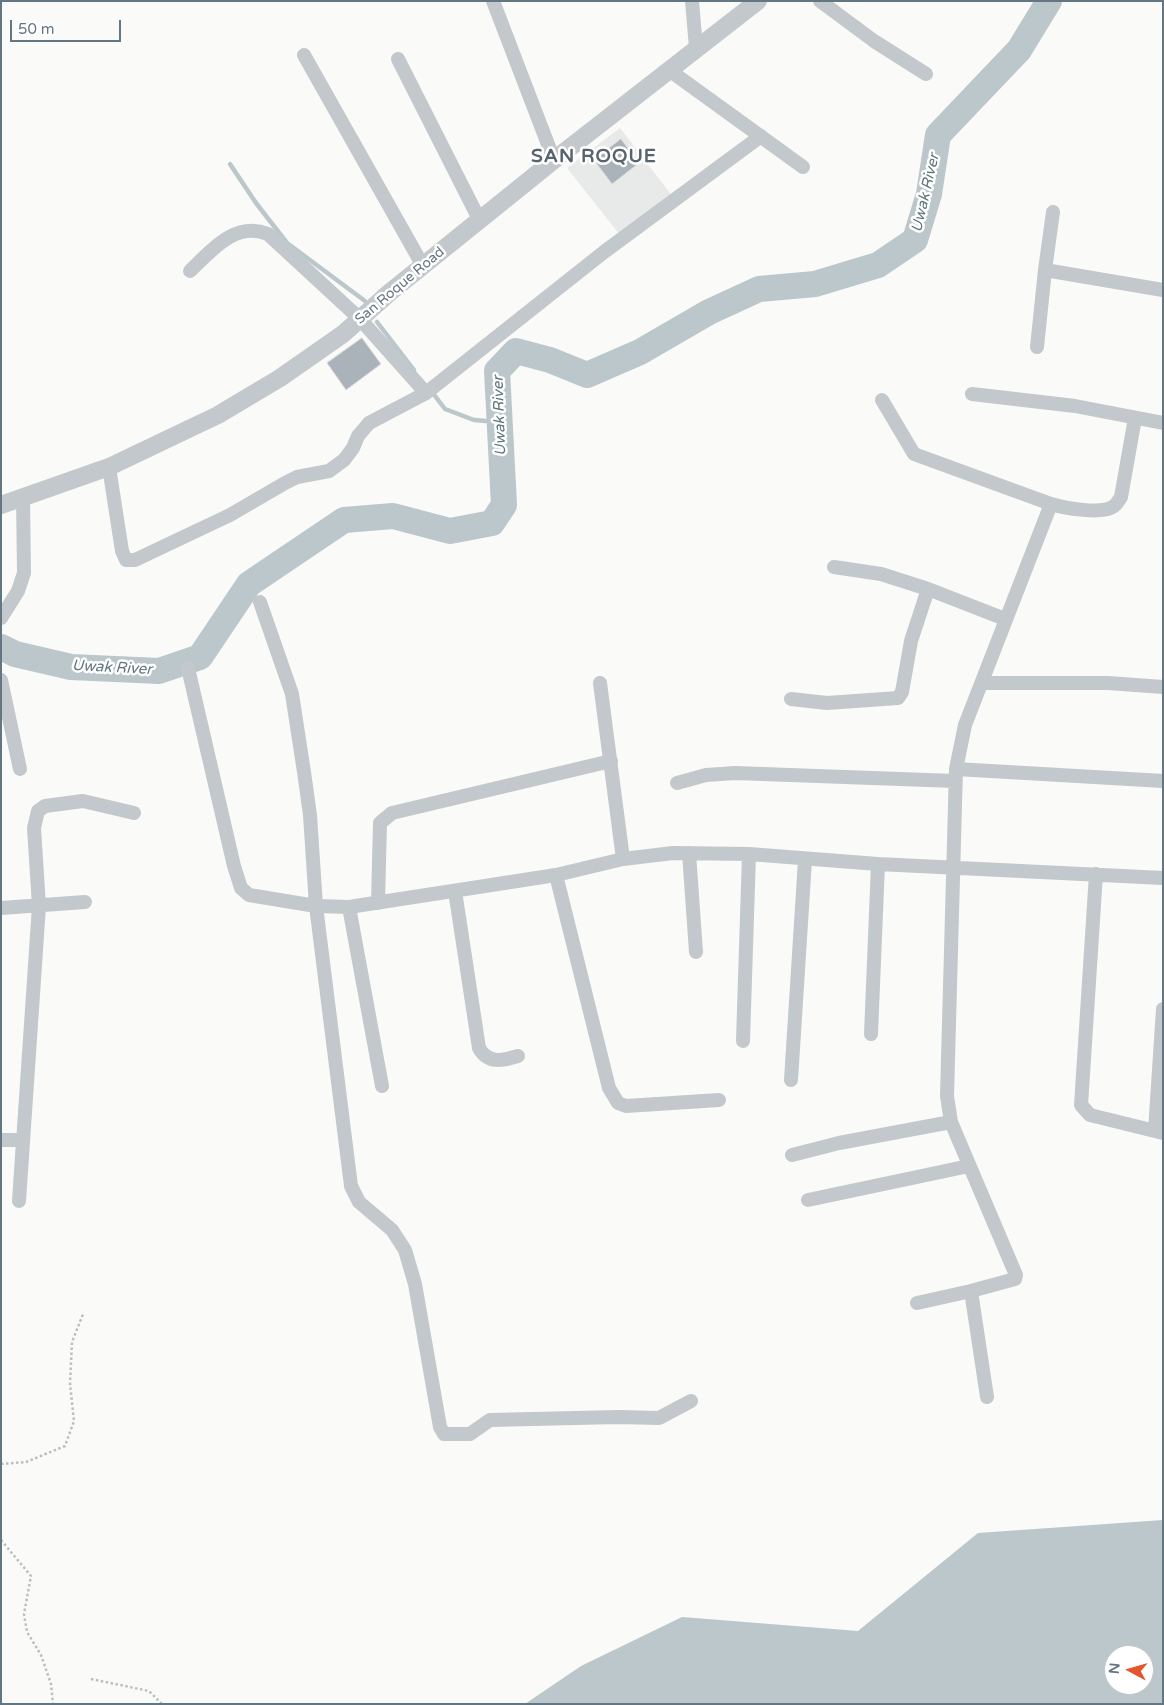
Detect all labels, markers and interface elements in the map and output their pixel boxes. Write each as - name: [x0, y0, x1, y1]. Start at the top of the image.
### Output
- scale bar: [12, 10, 124, 42]
- text: 50 m: [18, 20, 55, 38]
- district label: SAN ROQUE: [530, 146, 658, 168]
- water label: Uwak River: [908, 152, 944, 234]
- street label: San Roque Road: [352, 244, 448, 328]
- water label: Uwak River: [490, 376, 510, 456]
- water label: Uwak River: [72, 657, 152, 679]
- north arrow: [1104, 1645, 1154, 1695]
- text: N: [1106, 1662, 1124, 1675]

